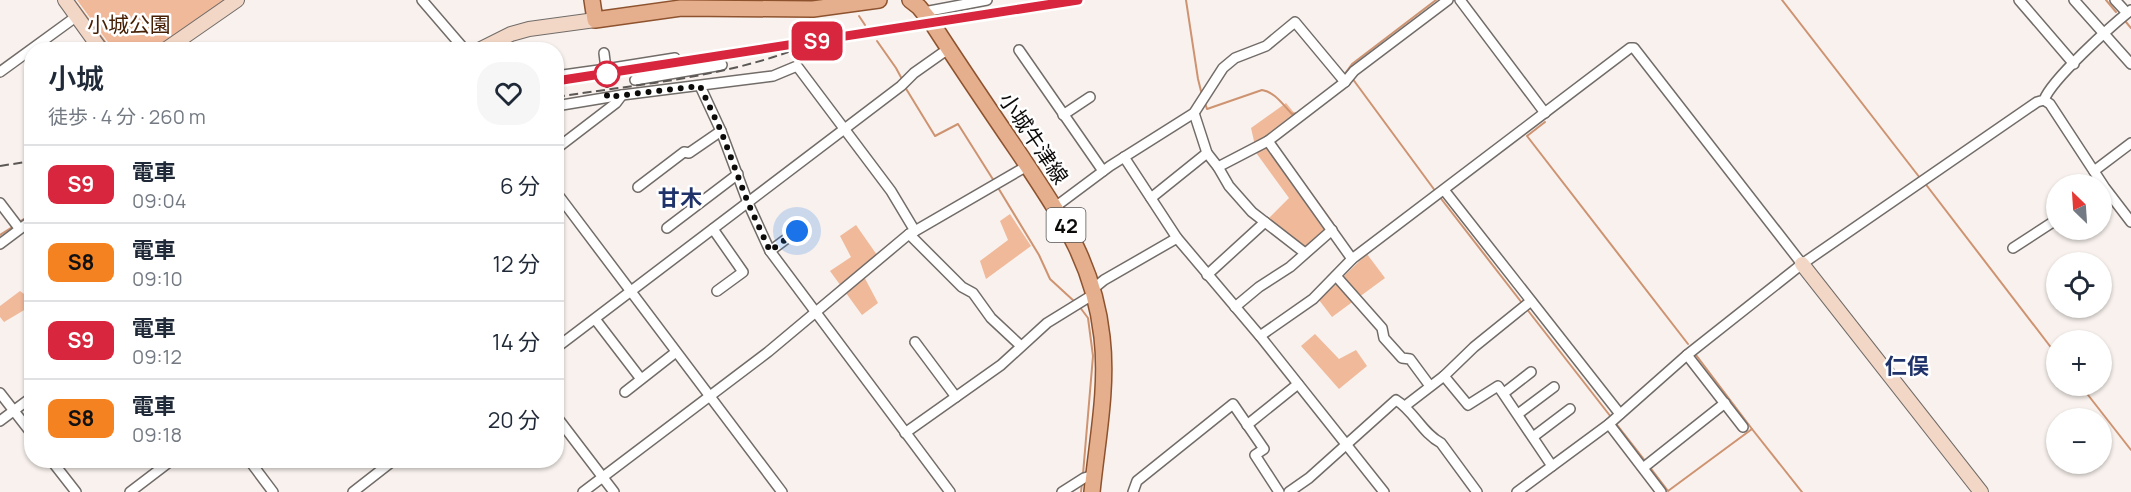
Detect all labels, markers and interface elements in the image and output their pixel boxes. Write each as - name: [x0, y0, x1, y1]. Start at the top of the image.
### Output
- park label: 小城公園: [87, 10, 171, 38]
- line badge: S9: [790, 22, 844, 60]
- text: S9: [804, 27, 830, 55]
- text: 小城: [48, 59, 104, 97]
- unlabelled marker: [594, 61, 620, 87]
- button: heart: [477, 62, 540, 125]
- street label: 小城牛津線: [993, 87, 1075, 189]
- text: 徒歩 · 4 分 · 260 m: [48, 103, 206, 130]
- text: 電車: [132, 157, 176, 187]
- text: S9: [68, 170, 94, 198]
- text: 6 分: [500, 171, 540, 201]
- north arrow: [2046, 174, 2112, 240]
- map controls: [2046, 174, 2112, 474]
- district label: 甘木: [658, 183, 702, 213]
- text: 09:04: [132, 187, 187, 214]
- road number: 42: [1046, 208, 1086, 242]
- your location: [782, 216, 812, 246]
- text: 電車: [132, 235, 176, 265]
- text: S8: [68, 248, 94, 276]
- text: 12 分: [492, 249, 540, 279]
- button: locate: [2046, 252, 2112, 318]
- text: 09:10: [132, 265, 183, 292]
- text: 電車: [132, 313, 176, 343]
- text: S9: [68, 326, 94, 354]
- text: 14 分: [492, 327, 540, 357]
- button: +: [2046, 330, 2112, 396]
- text: 09:12: [132, 343, 182, 370]
- district label: 仁俣: [1885, 351, 1929, 381]
- text: 電車: [132, 391, 176, 421]
- text: S8: [68, 404, 94, 432]
- text: 20 分: [488, 405, 540, 435]
- button: −: [2046, 408, 2112, 474]
- text: 09:18: [132, 421, 182, 448]

